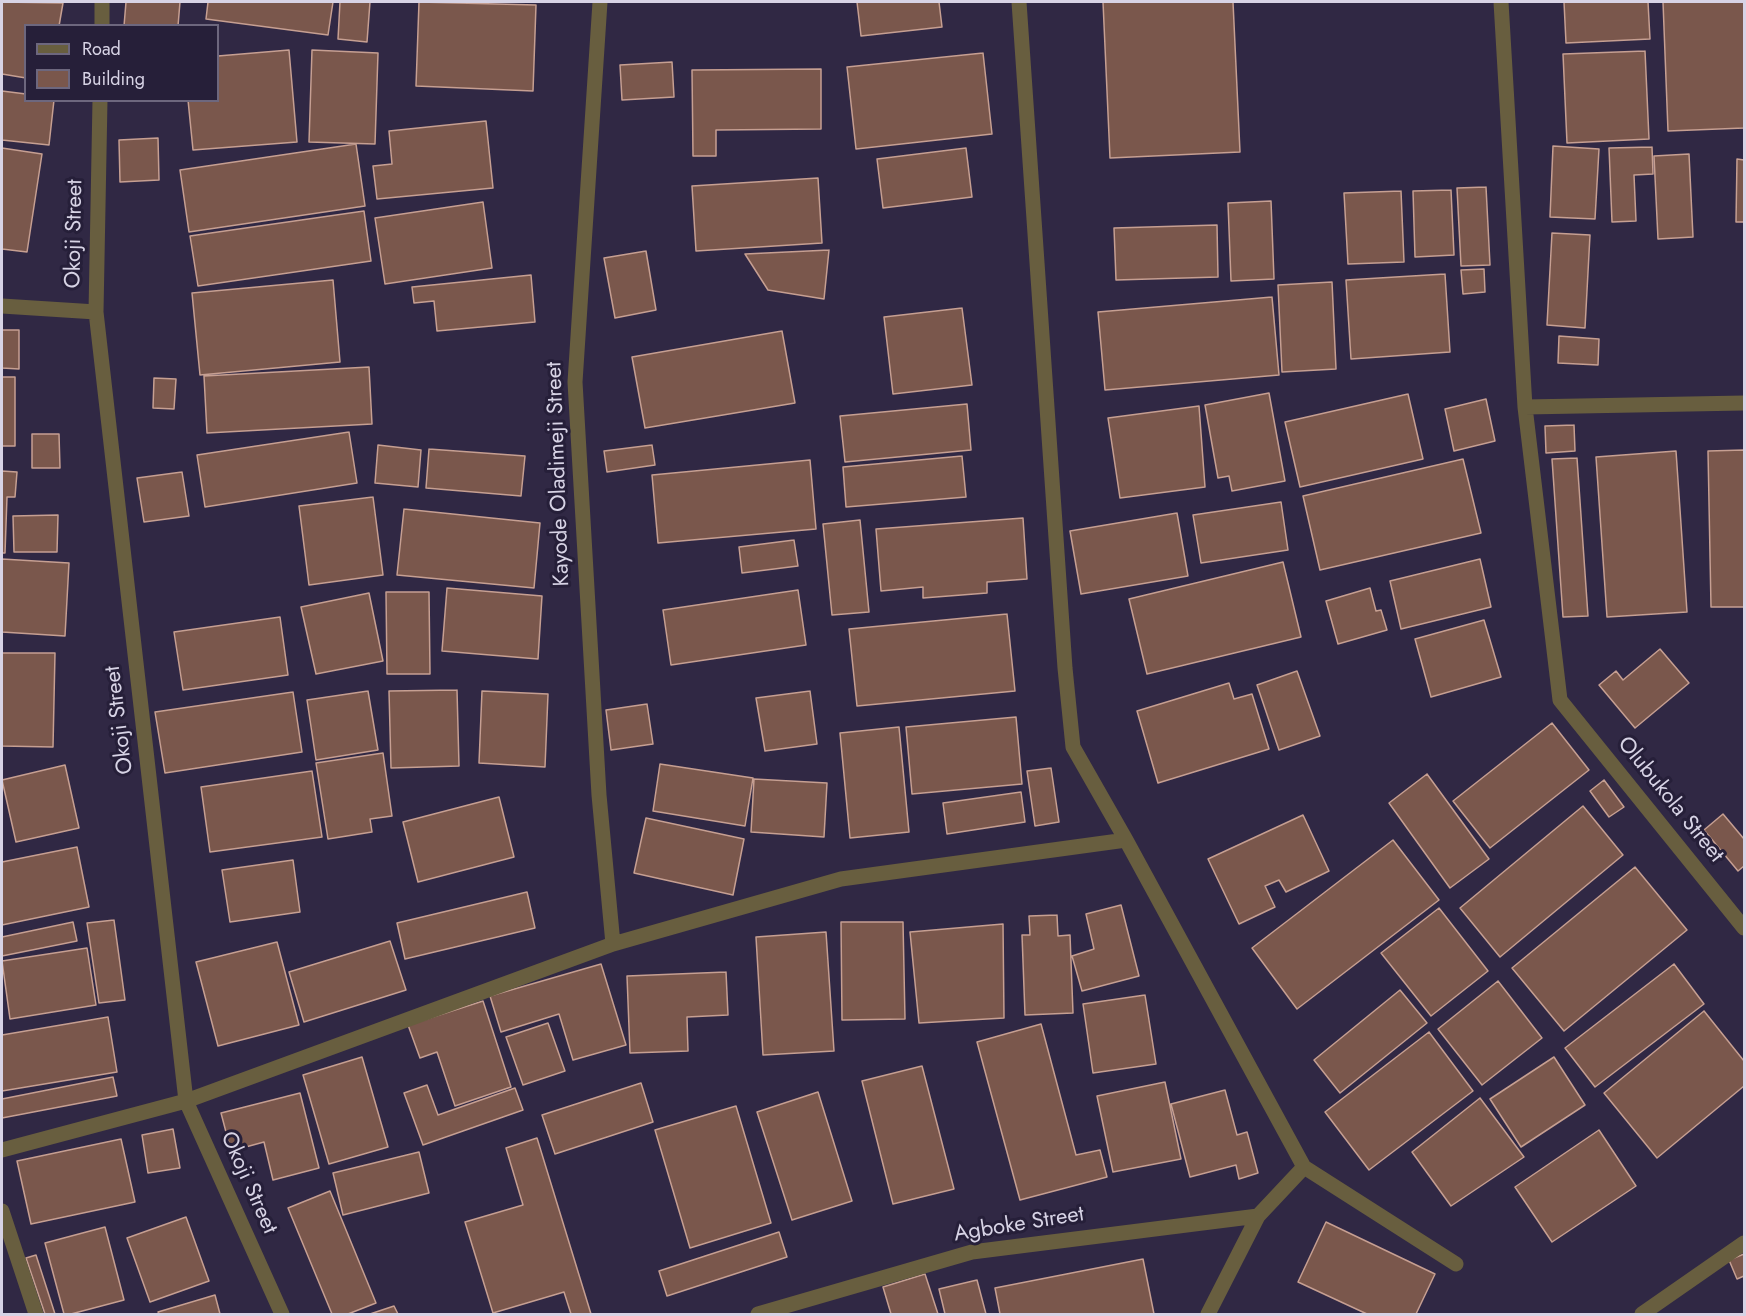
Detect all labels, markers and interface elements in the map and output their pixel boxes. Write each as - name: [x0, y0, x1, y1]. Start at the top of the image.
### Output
- legend: [24, 24, 219, 102]
- text: Road: [82, 36, 121, 62]
- text: Building: [82, 66, 145, 92]
- street label: Okoji Street: [61, 179, 89, 289]
- street label: Kayode Oladimeji Street: [542, 361, 576, 587]
- street label: Okoji Street: [100, 664, 140, 776]
- street label: Olubukola Street: [1611, 732, 1729, 868]
- street label: Okoji Street: [214, 1128, 282, 1238]
- street label: Agboke Street: [952, 1202, 1086, 1248]

